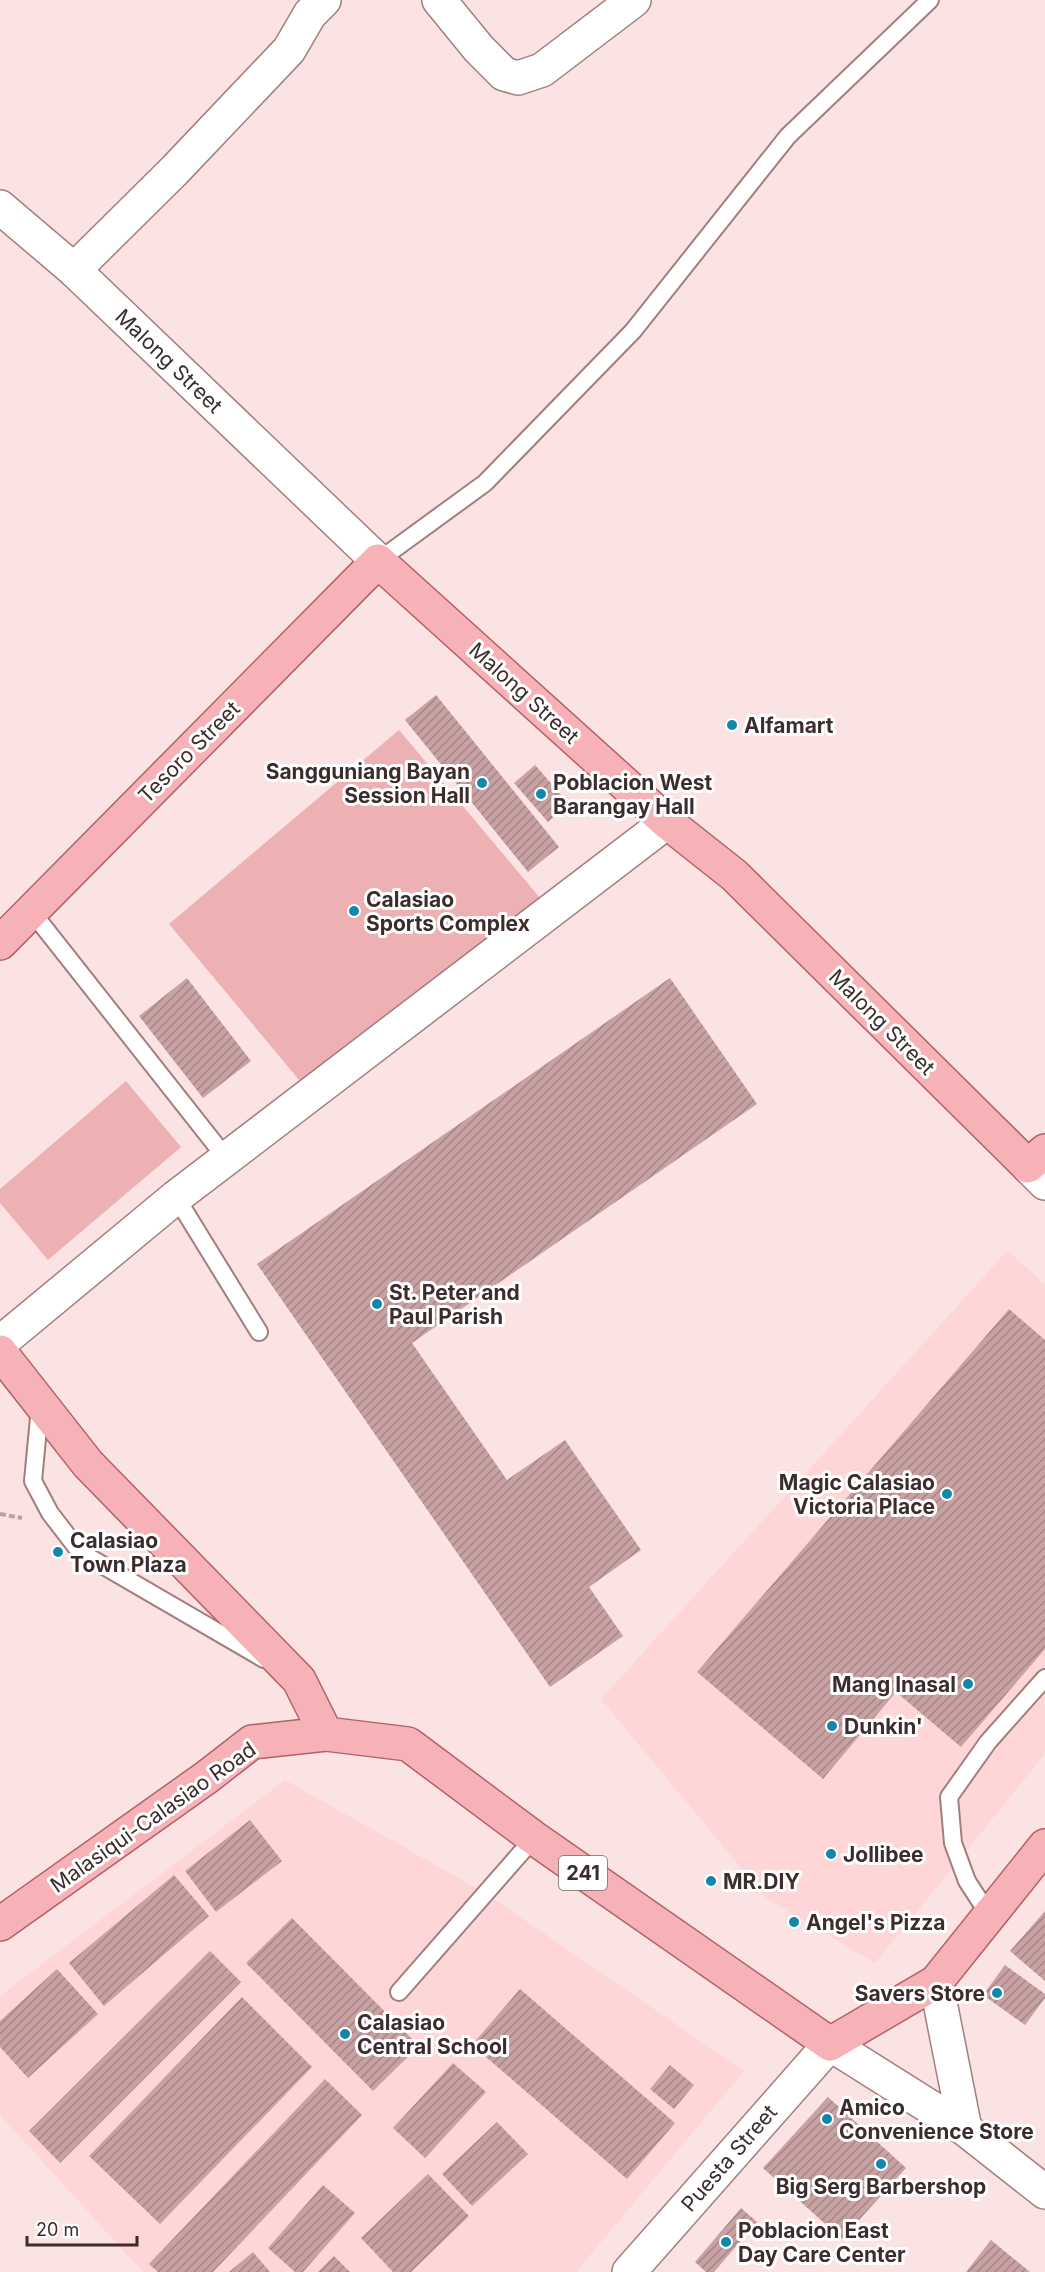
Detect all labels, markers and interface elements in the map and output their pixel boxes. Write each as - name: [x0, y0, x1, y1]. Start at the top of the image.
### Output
- street label: Malong Street: [110, 304, 228, 418]
- street label: Malong Street: [464, 637, 584, 749]
- street label: Tesoro Street: [133, 696, 245, 808]
- place label: Alfamart: [744, 713, 834, 738]
- marker: Alfamart: [725, 718, 739, 732]
- place label: Sangguniang Bayan Session Hall: [266, 759, 470, 808]
- place label: Poblacion West Barangay Hall: [553, 770, 712, 819]
- marker: Sangguniang Bayan Session Hall: [475, 776, 489, 790]
- marker: Poblacion West Barangay Hall: [534, 787, 548, 801]
- place label: Calasiao Sports Complex: [366, 887, 530, 936]
- marker: Calasiao Sports Complex: [347, 904, 361, 918]
- street label: Malong Street: [824, 964, 940, 1080]
- place label: St. Peter and Paul Parish: [389, 1280, 520, 1329]
- marker: St. Peter and Paul Parish: [370, 1297, 384, 1311]
- place label: Magic Calasiao Victoria Place: [779, 1470, 935, 1519]
- marker: Magic Calasiao Victoria Place: [940, 1487, 954, 1501]
- place label: Calasiao Town Plaza: [70, 1528, 187, 1577]
- marker: Calasiao Town Plaza: [51, 1545, 65, 1559]
- place label: Mang Inasal: [832, 1672, 956, 1697]
- marker: Mang Inasal: [961, 1677, 975, 1691]
- place label: Dunkin': [844, 1714, 923, 1739]
- marker: Dunkin': [825, 1719, 839, 1733]
- street label: Malasiqui-Calasiao Road: [45, 1737, 261, 1897]
- place label: Jollibee: [843, 1842, 923, 1867]
- marker: Jollibee: [824, 1847, 838, 1861]
- road number: 241: [559, 1856, 607, 1890]
- place label: MR.DIY: [723, 1869, 800, 1894]
- marker: MR.DIY: [704, 1874, 718, 1888]
- place label: Angel's Pizza: [806, 1910, 945, 1935]
- marker: Angel's Pizza: [787, 1915, 801, 1929]
- place label: Savers Store: [855, 1981, 985, 2006]
- marker: Savers Store: [990, 1986, 1004, 2000]
- place label: Calasiao Central School: [357, 2010, 508, 2059]
- marker: Calasiao Central School: [338, 2027, 352, 2041]
- place label: Amico Convenience Store: [839, 2095, 1034, 2144]
- street label: Puesta Street: [676, 2099, 782, 2216]
- marker: Amico Convenience Store: [820, 2112, 834, 2126]
- marker: Big Serg Barbershop: [874, 2157, 888, 2171]
- place label: Big Serg Barbershop: [776, 2174, 986, 2199]
- scale bar: [27, 2209, 136, 2247]
- place label: Poblacion East Day Care Center: [738, 2218, 906, 2267]
- text: 20 m: [36, 2219, 79, 2240]
- marker: Poblacion East Day Care Center: [719, 2235, 733, 2249]

